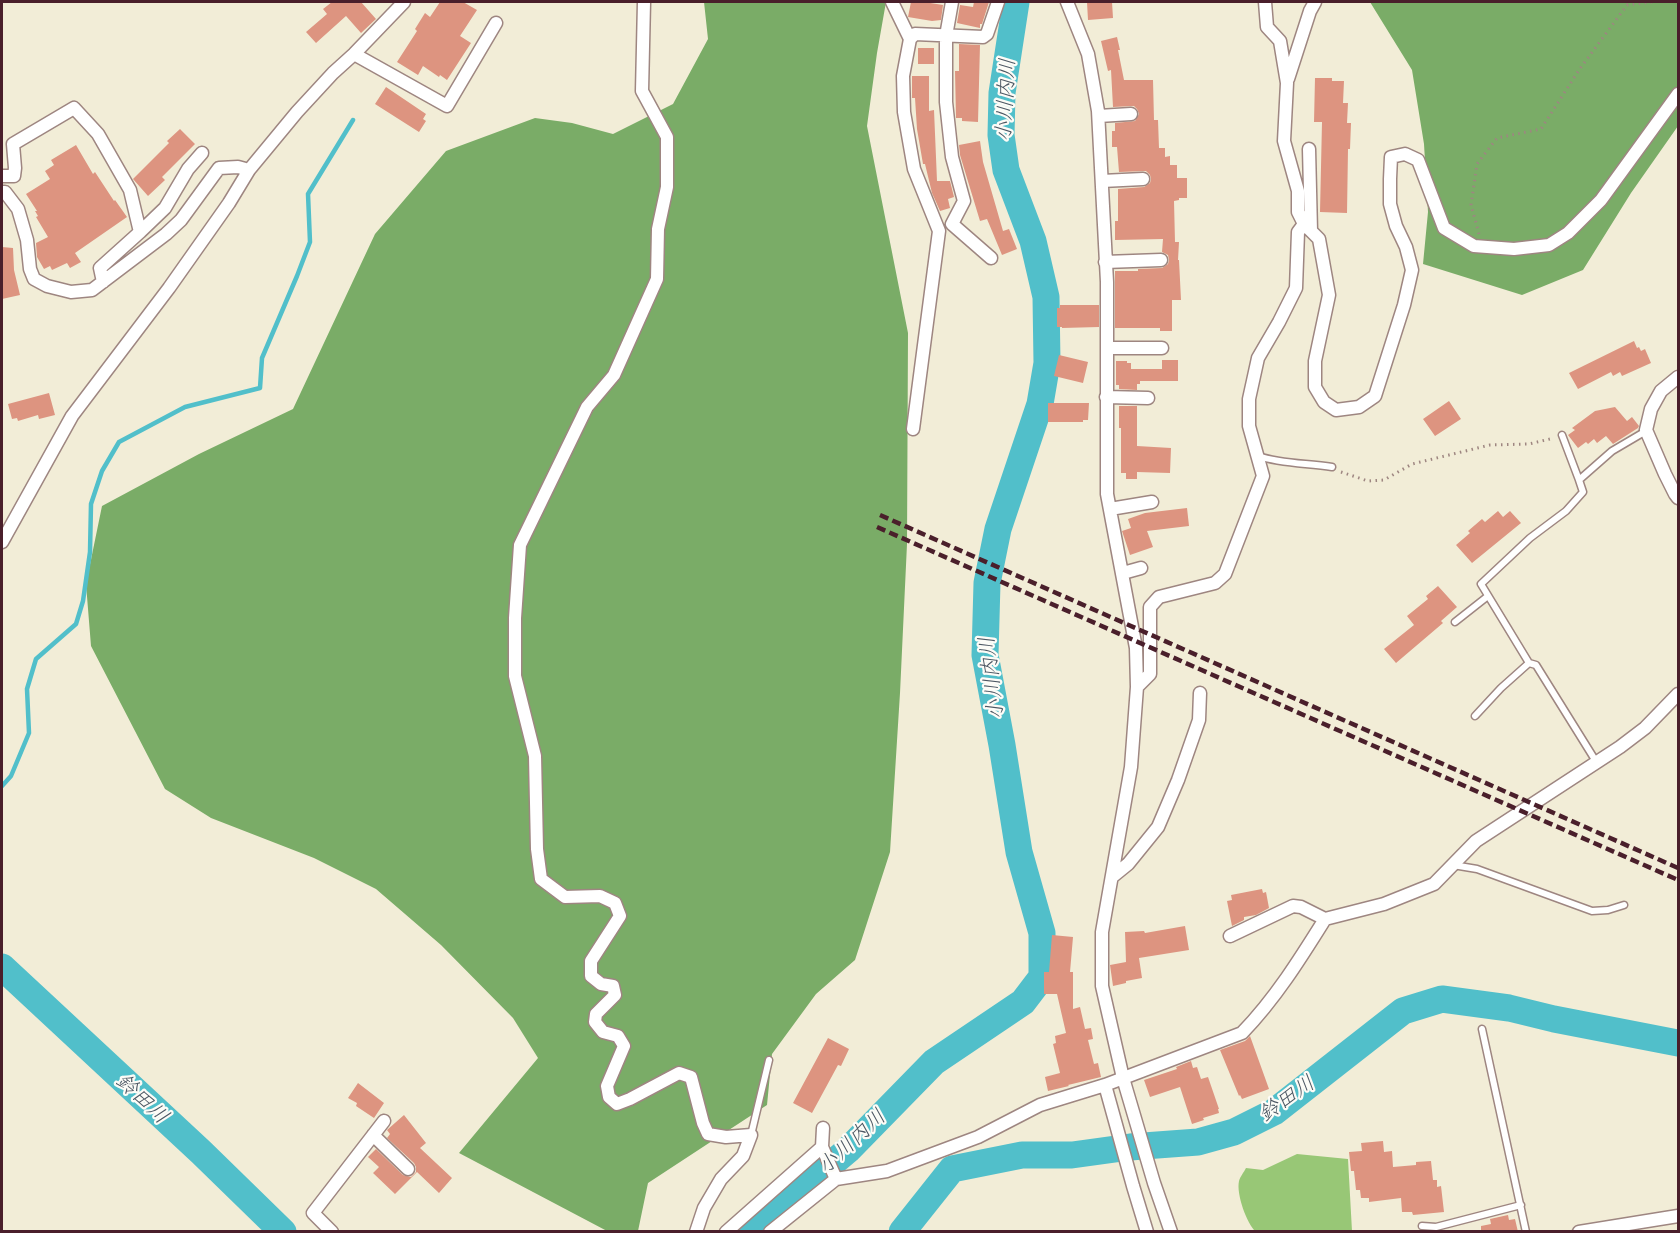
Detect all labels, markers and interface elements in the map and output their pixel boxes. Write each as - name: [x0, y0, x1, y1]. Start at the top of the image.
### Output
- water label: 小川内川: [991, 57, 1021, 143]
- water label: 小川内川: [974, 635, 1010, 721]
- water label: 鈴田川: [110, 1068, 174, 1130]
- water label: 鈴田川: [1254, 1071, 1320, 1127]
- water label: 小川内川: [813, 1104, 891, 1180]

